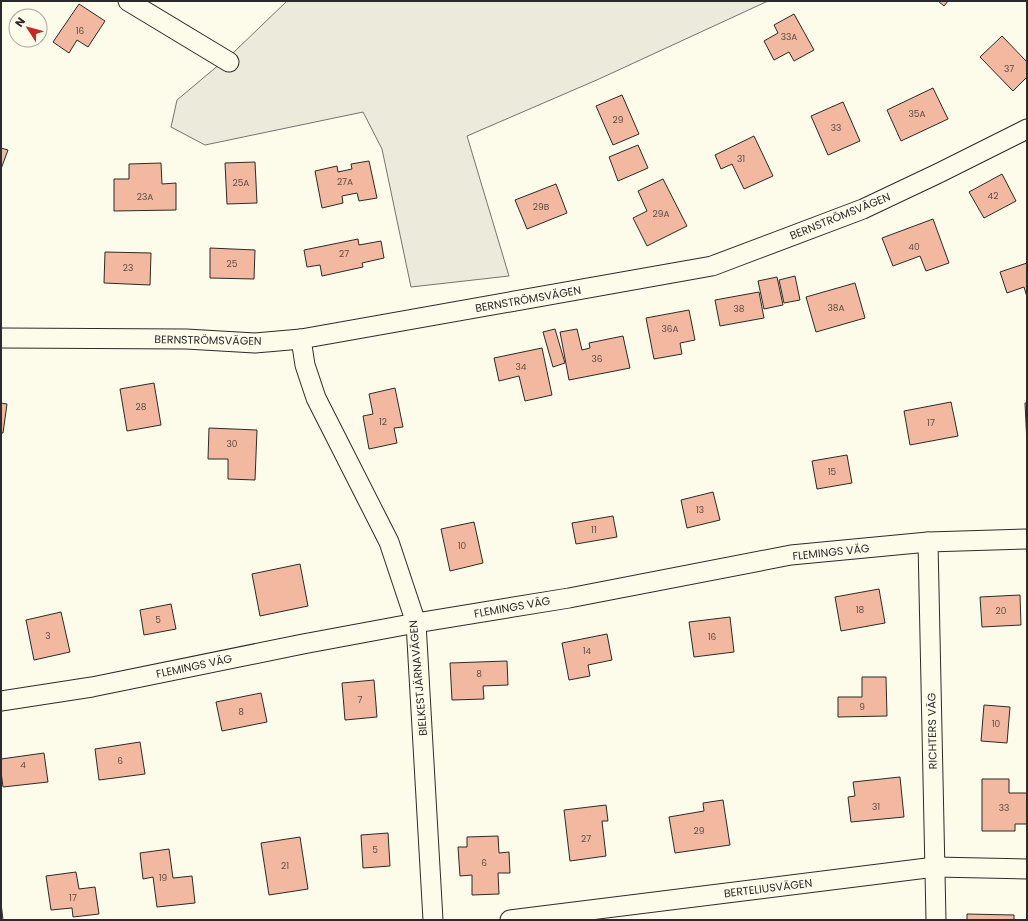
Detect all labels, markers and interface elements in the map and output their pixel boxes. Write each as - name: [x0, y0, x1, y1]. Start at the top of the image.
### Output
- north arrow: [8, 8, 48, 48]
- text: N: [11, 14, 29, 30]
- house number: 16: [76, 25, 85, 37]
- house number: 33A: [781, 31, 797, 43]
- house number: 37: [1004, 63, 1014, 75]
- house number: 35A: [908, 108, 926, 120]
- house number: 29: [613, 114, 624, 126]
- house number: 33: [831, 122, 841, 134]
- house number: 31: [737, 153, 745, 165]
- house number: 27A: [337, 176, 353, 188]
- house number: 25A: [233, 177, 249, 189]
- street label: BERNSTRÖMSVÄGEN: [787, 188, 893, 244]
- house number: 42: [988, 190, 998, 202]
- house number: 23A: [137, 191, 153, 203]
- house number: 29B: [533, 201, 550, 213]
- house number: 29A: [653, 208, 669, 220]
- house number: 40: [908, 241, 920, 253]
- house number: 27: [339, 248, 349, 260]
- house number: 25: [227, 258, 238, 270]
- house number: 23: [123, 262, 133, 274]
- street label: BERNSTRÖMSVÄGEN: [474, 282, 582, 316]
- house number: 38A: [827, 302, 845, 314]
- house number: 38: [734, 303, 745, 315]
- house number: 36A: [661, 323, 679, 335]
- street label: BERNSTRÖMSVÄGEN: [154, 331, 262, 349]
- house number: 36: [591, 353, 603, 365]
- house number: 34: [516, 361, 527, 373]
- house number: 28: [136, 401, 147, 413]
- house number: 12: [379, 416, 387, 428]
- house number: 17: [927, 417, 935, 429]
- house number: 30: [227, 438, 238, 450]
- house number: 15: [828, 466, 837, 478]
- house number: 13: [696, 504, 704, 516]
- house number: 11: [591, 524, 597, 536]
- house number: 10: [458, 540, 467, 552]
- street label: FLEMINGS VÄG: [792, 540, 871, 564]
- street label: FLEMINGS VÄG: [473, 592, 552, 622]
- house number: 18: [856, 604, 865, 616]
- house number: 20: [996, 605, 1007, 617]
- house number: 5: [155, 614, 161, 626]
- street label: BIELKESTJÄRNAVÄGEN: [405, 619, 431, 737]
- house number: 3: [45, 630, 51, 642]
- house number: 16: [708, 631, 717, 643]
- house number: 14: [583, 645, 592, 657]
- street label: FLEMINGS VÄG: [155, 650, 234, 682]
- house number: 8: [476, 668, 482, 680]
- street label: RICHTERS VÄG: [923, 692, 941, 769]
- house number: 7: [358, 694, 363, 706]
- house number: 9: [859, 701, 865, 713]
- house number: 8: [238, 706, 244, 718]
- house number: 10: [992, 718, 1001, 730]
- house number: 6: [117, 755, 123, 767]
- house number: 4: [20, 759, 26, 771]
- house number: 31: [872, 801, 880, 813]
- house number: 33: [999, 802, 1009, 814]
- house number: 29: [694, 825, 705, 837]
- house number: 27: [581, 833, 591, 845]
- house number: 5: [372, 844, 378, 856]
- house number: 6: [481, 857, 487, 869]
- house number: 21: [281, 860, 289, 872]
- house number: 19: [159, 872, 168, 884]
- street label: BERTELIUSVÄGEN: [723, 875, 813, 901]
- house number: 17: [69, 892, 77, 904]

